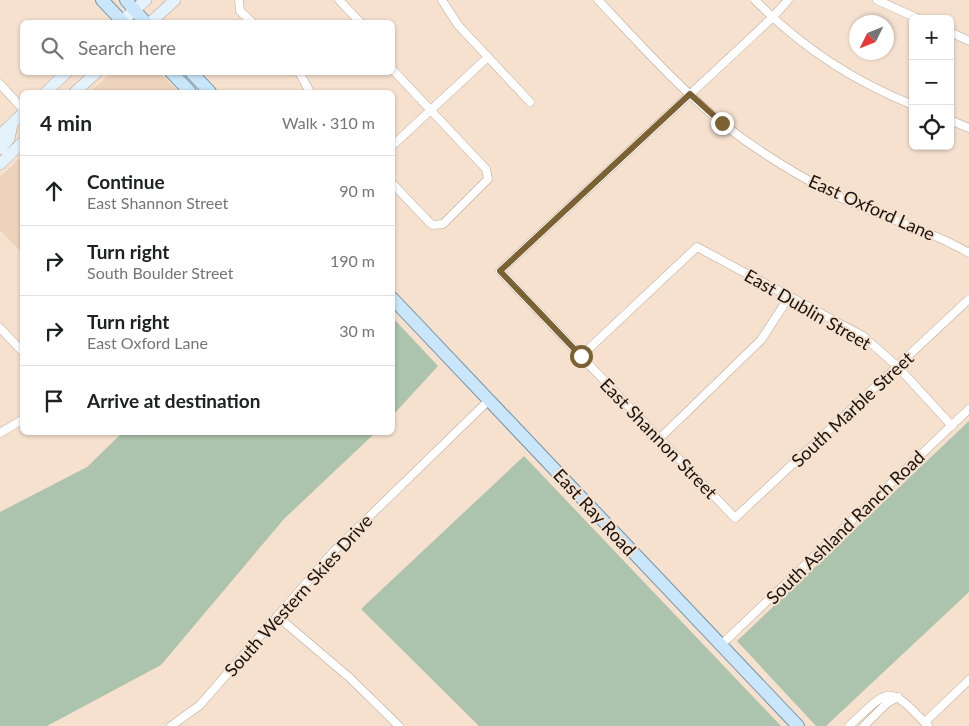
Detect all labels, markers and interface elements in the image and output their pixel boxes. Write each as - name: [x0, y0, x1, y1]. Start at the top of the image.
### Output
- north arrow: [849, 15, 894, 60]
- map controls: [909, 15, 954, 150]
- button: +: [909, 15, 954, 60]
- search box: [20, 20, 395, 75]
- icon: search: [38, 34, 66, 62]
- text: Search here: [78, 36, 176, 59]
- button: −: [909, 60, 954, 105]
- button: locate: [909, 105, 954, 150]
- text: 4 min: [40, 110, 92, 135]
- route end: [711, 112, 734, 135]
- text: Walk · 310 m: [282, 113, 375, 132]
- street label: East Oxford Lane: [805, 169, 939, 245]
- text: Continue: [87, 170, 165, 193]
- icon: ahead: [40, 177, 68, 205]
- text: 90 m: [339, 181, 375, 200]
- text: East Shannon Street: [87, 193, 228, 212]
- text: Turn right: [87, 240, 169, 263]
- icon: right: [40, 247, 68, 275]
- text: 190 m: [330, 251, 375, 270]
- text: South Boulder Street: [87, 263, 234, 282]
- street label: East Dublin Street: [741, 264, 876, 354]
- text: Turn right: [87, 310, 169, 333]
- icon: right: [40, 317, 68, 345]
- text: 30 m: [339, 321, 375, 340]
- text: East Oxford Lane: [87, 333, 208, 352]
- route start: [570, 345, 593, 368]
- street label: South Marble Street: [786, 346, 918, 471]
- street label: East Shannon Street: [596, 373, 723, 503]
- icon: arrive: [40, 387, 68, 415]
- text: Arrive at destination: [87, 389, 260, 412]
- street label: South Ashland Ranch Road: [761, 446, 929, 608]
- street label: East Ray Road: [549, 464, 641, 560]
- street label: South Western Skies Drive: [219, 509, 377, 681]

